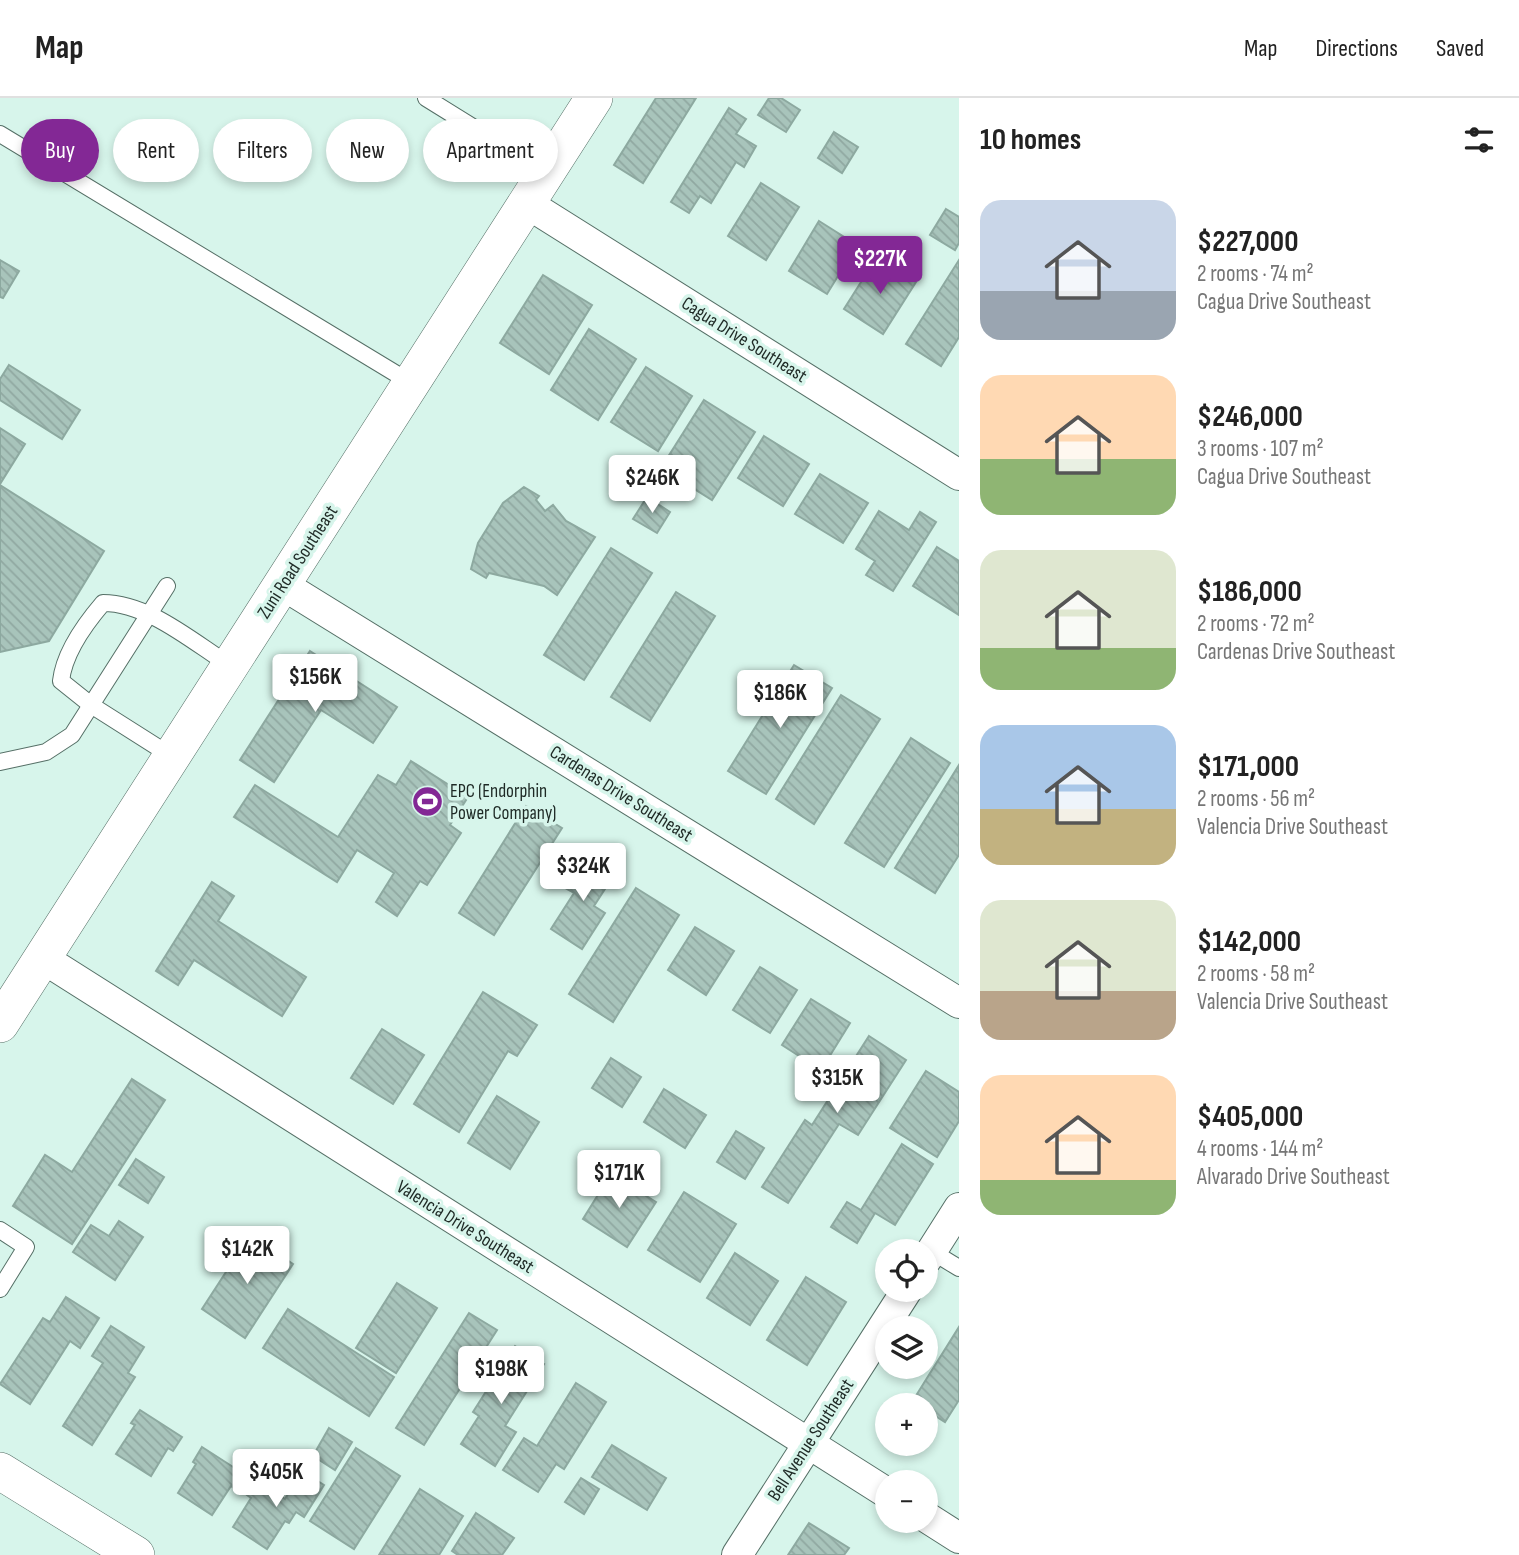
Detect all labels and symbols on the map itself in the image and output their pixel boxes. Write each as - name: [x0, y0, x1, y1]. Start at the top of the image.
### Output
- pin: $227K: [831, 236, 929, 296]
- street label: Cagua Drive Southeast: [677, 292, 811, 388]
- pin: $246K: [603, 456, 701, 515]
- street label: Zuni Road Southeast: [253, 501, 343, 623]
- pin: $156K: [266, 654, 364, 714]
- pin: $186K: [731, 670, 829, 730]
- street label: Cardenas Drive Southeast: [545, 741, 697, 847]
- place label: EPC (Endorphin Power Company): [450, 780, 556, 825]
- sports icon: EPC (Endorphin Power Company): [410, 785, 444, 819]
- pin: $324K: [534, 844, 632, 903]
- pin: $315K: [788, 1056, 886, 1115]
- pin: $171K: [570, 1150, 668, 1210]
- street label: Valencia Drive Southeast: [392, 1175, 538, 1279]
- pin: $142K: [198, 1226, 296, 1286]
- pin: $198K: [452, 1346, 550, 1406]
- street label: Bell Avenue Southeast: [763, 1374, 859, 1505]
- pin: $405K: [227, 1450, 325, 1509]

